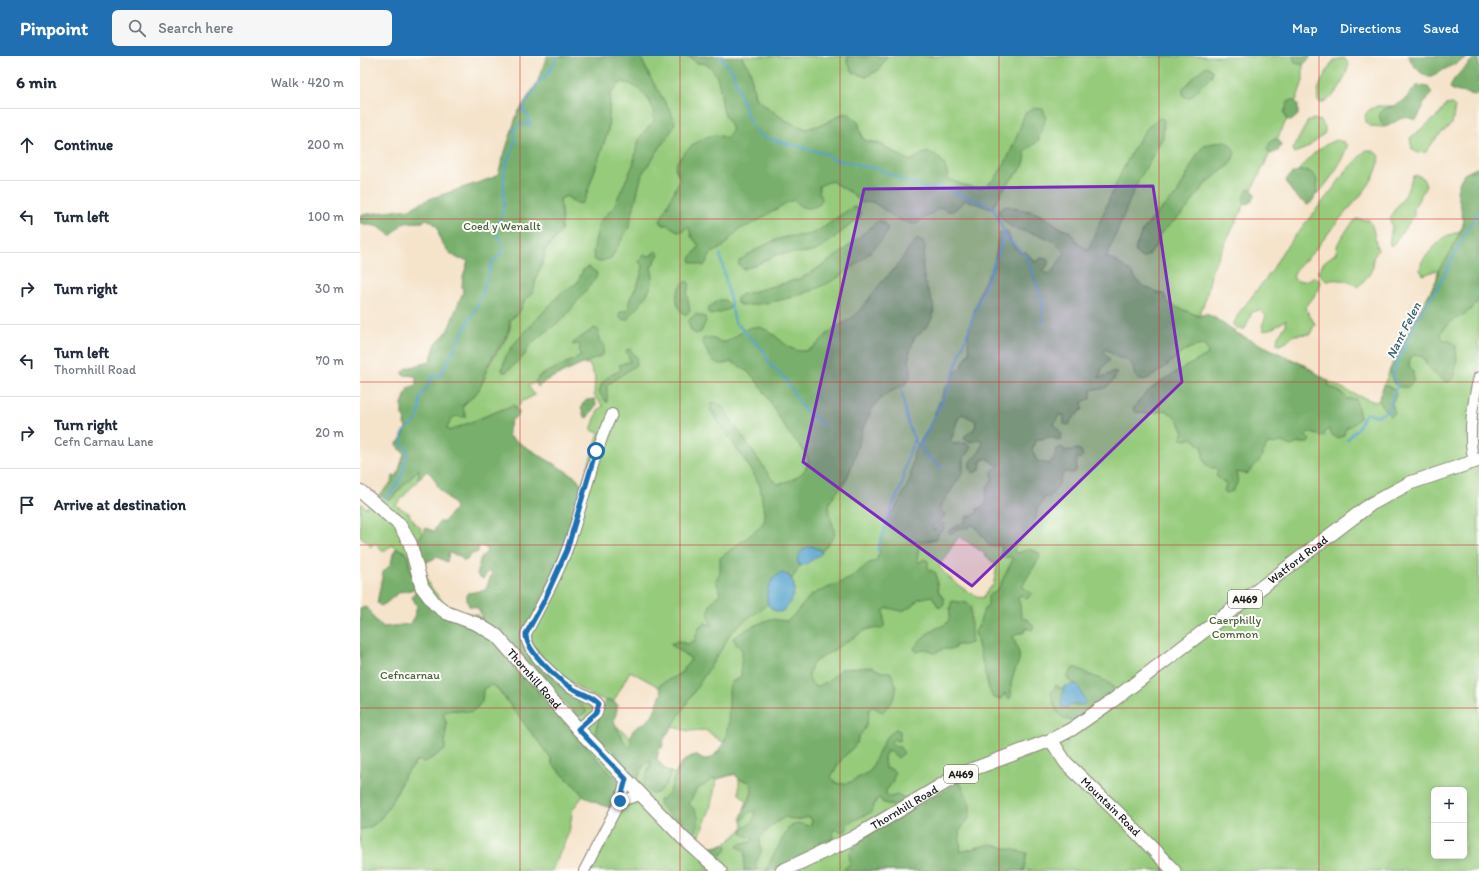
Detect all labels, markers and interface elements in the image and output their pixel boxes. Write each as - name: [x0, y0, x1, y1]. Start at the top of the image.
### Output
- search box: [112, 10, 392, 46]
- text: Pinpoint: [20, 17, 88, 40]
- icon: search: [126, 17, 148, 39]
- text: Search here: [158, 19, 233, 37]
- text: Map: [1292, 20, 1318, 37]
- text: Directions: [1340, 20, 1401, 37]
- text: Saved: [1423, 20, 1459, 37]
- text: 6 min: [16, 72, 57, 92]
- text: Walk · 420 m: [271, 75, 344, 90]
- icon: ahead: [16, 134, 38, 156]
- text: Continue: [54, 136, 113, 154]
- text: 200 m: [307, 137, 344, 152]
- icon: left: [16, 206, 38, 228]
- text: Turn left: [54, 208, 109, 226]
- text: 100 m: [308, 209, 344, 224]
- park label: Coed y Wenallt: [463, 219, 541, 233]
- icon: right: [16, 278, 38, 300]
- text: Turn right: [54, 280, 118, 298]
- text: 30 m: [315, 281, 344, 296]
- water label: Nant Felen: [1383, 299, 1424, 361]
- text: Turn left: [54, 344, 109, 362]
- icon: left: [16, 350, 38, 372]
- text: 70 m: [316, 353, 344, 368]
- text: Thornhill Road: [54, 362, 136, 377]
- text: Turn right: [54, 416, 118, 434]
- icon: right: [16, 422, 38, 444]
- text: 20 m: [315, 425, 344, 440]
- text: Cefn Carnau Lane: [54, 434, 154, 449]
- route start: [587, 442, 605, 460]
- icon: arrive: [16, 494, 38, 516]
- text: Arrive at destination: [54, 496, 186, 514]
- street label: Watford Road: [1265, 532, 1331, 587]
- road number: A469: [1228, 590, 1262, 608]
- park label: Caerphilly Common: [1209, 613, 1261, 641]
- street label: Thornhill Road: [504, 645, 565, 712]
- park label: Cefncarnau: [380, 668, 440, 682]
- road number: A469: [944, 765, 978, 783]
- street label: Mountain Road: [1078, 774, 1144, 839]
- street label: Thornhill Road: [868, 782, 941, 833]
- map controls: [1431, 787, 1467, 859]
- button: +: [1431, 787, 1467, 823]
- route end: [611, 792, 629, 810]
- button: −: [1431, 823, 1467, 859]

